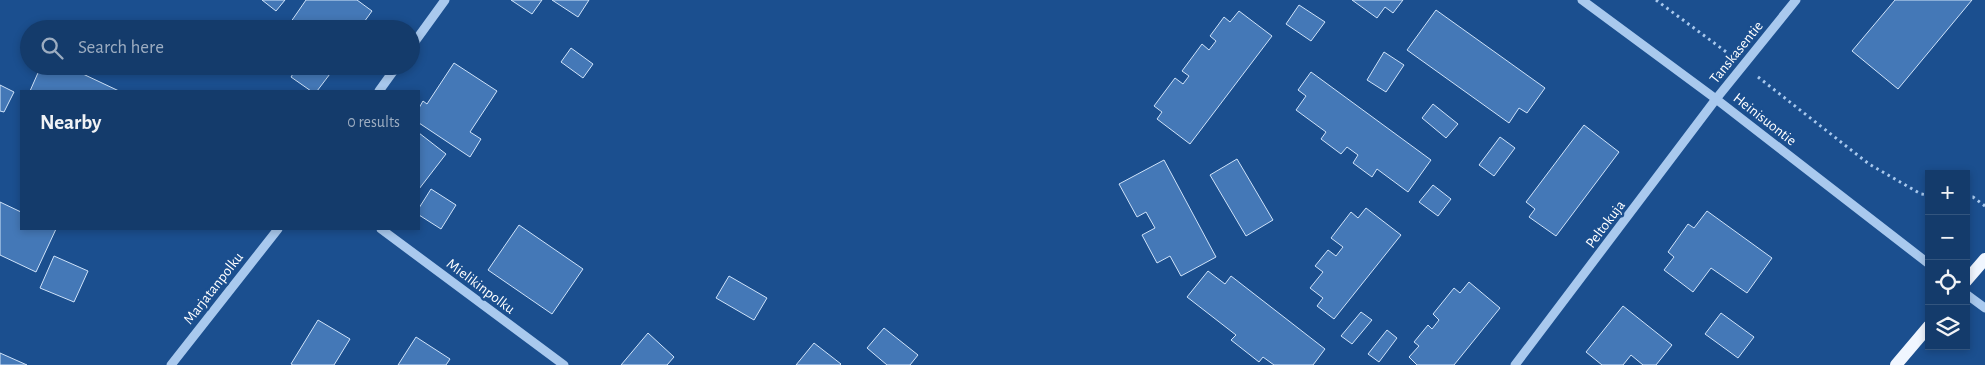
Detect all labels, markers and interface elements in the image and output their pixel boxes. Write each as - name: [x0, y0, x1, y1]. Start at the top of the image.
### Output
- street label: Tanskasentie: [1707, 18, 1766, 86]
- search box: [20, 20, 420, 75]
- icon: search: [38, 34, 66, 62]
- text: Search here: [78, 38, 164, 57]
- street label: Heinisuontie: [1730, 90, 1799, 149]
- text: Nearby: [40, 112, 101, 133]
- text: 0 results: [347, 114, 400, 130]
- map controls: [1925, 170, 1970, 350]
- button: +: [1925, 170, 1970, 215]
- street label: Peltokuja: [1583, 198, 1628, 251]
- button: −: [1925, 215, 1970, 260]
- street label: Marjatanpolku: [181, 249, 246, 327]
- street label: Mielikinpolku: [444, 256, 518, 317]
- button: locate: [1925, 260, 1970, 305]
- button: layers: [1925, 305, 1970, 350]

